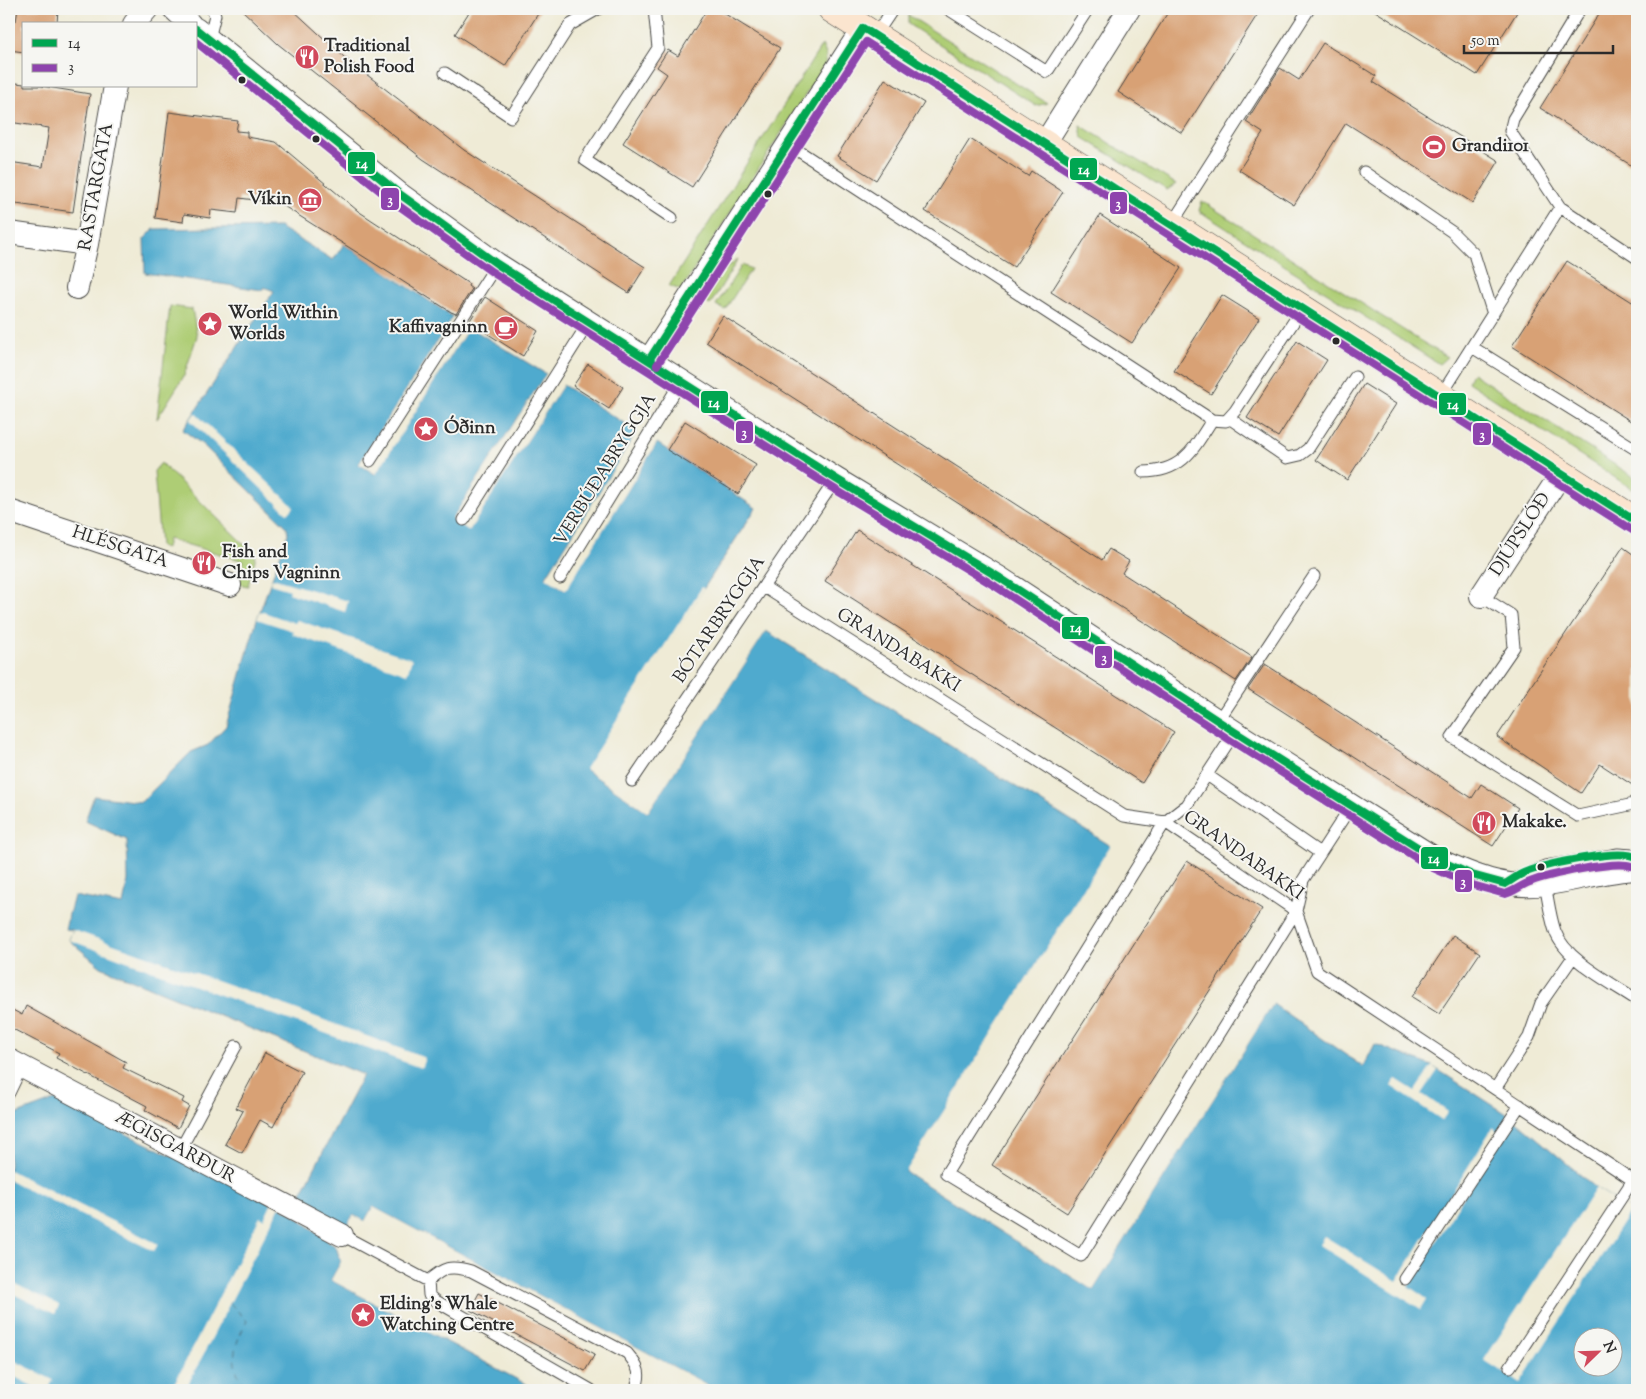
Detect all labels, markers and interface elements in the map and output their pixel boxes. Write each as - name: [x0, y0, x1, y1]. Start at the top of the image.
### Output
- legend: [22, 22, 198, 88]
- scale bar: [1464, 22, 1612, 54]
- text: 50 m: [1470, 31, 1500, 52]
- text: 14: [68, 34, 81, 55]
- place label: Traditional Polish Food: [324, 34, 415, 81]
- restaurant icon: Traditional Polish Food: [294, 44, 320, 70]
- text: 3: [68, 58, 74, 79]
- unlabelled marker: [237, 75, 247, 85]
- street label: RASTARGATA: [73, 121, 121, 253]
- unlabelled marker: [311, 134, 321, 144]
- sports icon: Grandi101: [1421, 134, 1447, 160]
- place label: Grandi101: [1452, 134, 1530, 160]
- line badge: 14: [347, 151, 376, 175]
- text: 14: [356, 155, 368, 175]
- line badge: 14: [1069, 157, 1098, 181]
- text: 14: [1078, 161, 1090, 181]
- place label: Víkin: [248, 187, 292, 213]
- museum icon: Víkin: [297, 187, 323, 213]
- line badge: 3: [380, 187, 400, 211]
- unlabelled marker: [763, 189, 773, 199]
- text: 3: [387, 191, 393, 211]
- line badge: 3: [1109, 191, 1128, 215]
- text: 3: [1115, 195, 1121, 215]
- place label: World Within Worlds: [228, 301, 338, 348]
- place icon: World Within Worlds: [197, 311, 223, 337]
- place label: Kaffivagninn: [389, 315, 488, 341]
- cafe icon: Kaffivagninn: [493, 315, 519, 341]
- unlabelled marker: [1331, 336, 1341, 346]
- street label: VERBÚÐABRYGGJA: [548, 388, 664, 551]
- line badge: 14: [700, 390, 729, 414]
- line badge: 14: [1438, 392, 1467, 416]
- text: 14: [708, 394, 720, 414]
- text: 14: [1447, 396, 1459, 416]
- place label: Óðinn: [444, 415, 496, 442]
- place icon: Óðinn: [413, 416, 439, 442]
- line badge: 3: [735, 420, 754, 444]
- line badge: 3: [1472, 422, 1492, 446]
- text: 3: [741, 424, 747, 444]
- text: 3: [1479, 426, 1485, 446]
- street label: DJÚPSLÓÐ: [1483, 488, 1558, 582]
- street label: HLÉSGATA: [68, 520, 172, 576]
- place label: Fish and Chips Vagninn: [222, 540, 341, 587]
- restaurant icon: Fish and Chips Vagninn: [191, 550, 217, 576]
- street label: BÓTARBRYGGJA: [667, 550, 773, 689]
- street label: GRANDABAKKI: [831, 602, 965, 700]
- line badge: 14: [1061, 616, 1090, 640]
- text: 14: [1070, 619, 1082, 639]
- line badge: 3: [1094, 645, 1113, 669]
- text: 3: [1101, 649, 1107, 669]
- street label: GRANDABAKKI: [1177, 805, 1309, 907]
- restaurant icon: Makake.: [1471, 810, 1497, 836]
- place label: Makake.: [1502, 810, 1567, 836]
- line badge: 14: [1420, 846, 1449, 870]
- text: 14: [1428, 850, 1440, 870]
- unlabelled marker: [1536, 862, 1546, 872]
- line badge: 3: [1454, 869, 1473, 893]
- text: 3: [1460, 873, 1466, 893]
- street label: ÆGISGARÐUR: [110, 1105, 240, 1191]
- place label: Elding’s Whale Watching Centre: [380, 1292, 515, 1339]
- place icon: Elding’s Whale Watching Centre: [350, 1302, 376, 1328]
- north arrow: [1574, 1326, 1624, 1376]
- text: N: [1597, 1339, 1620, 1357]

